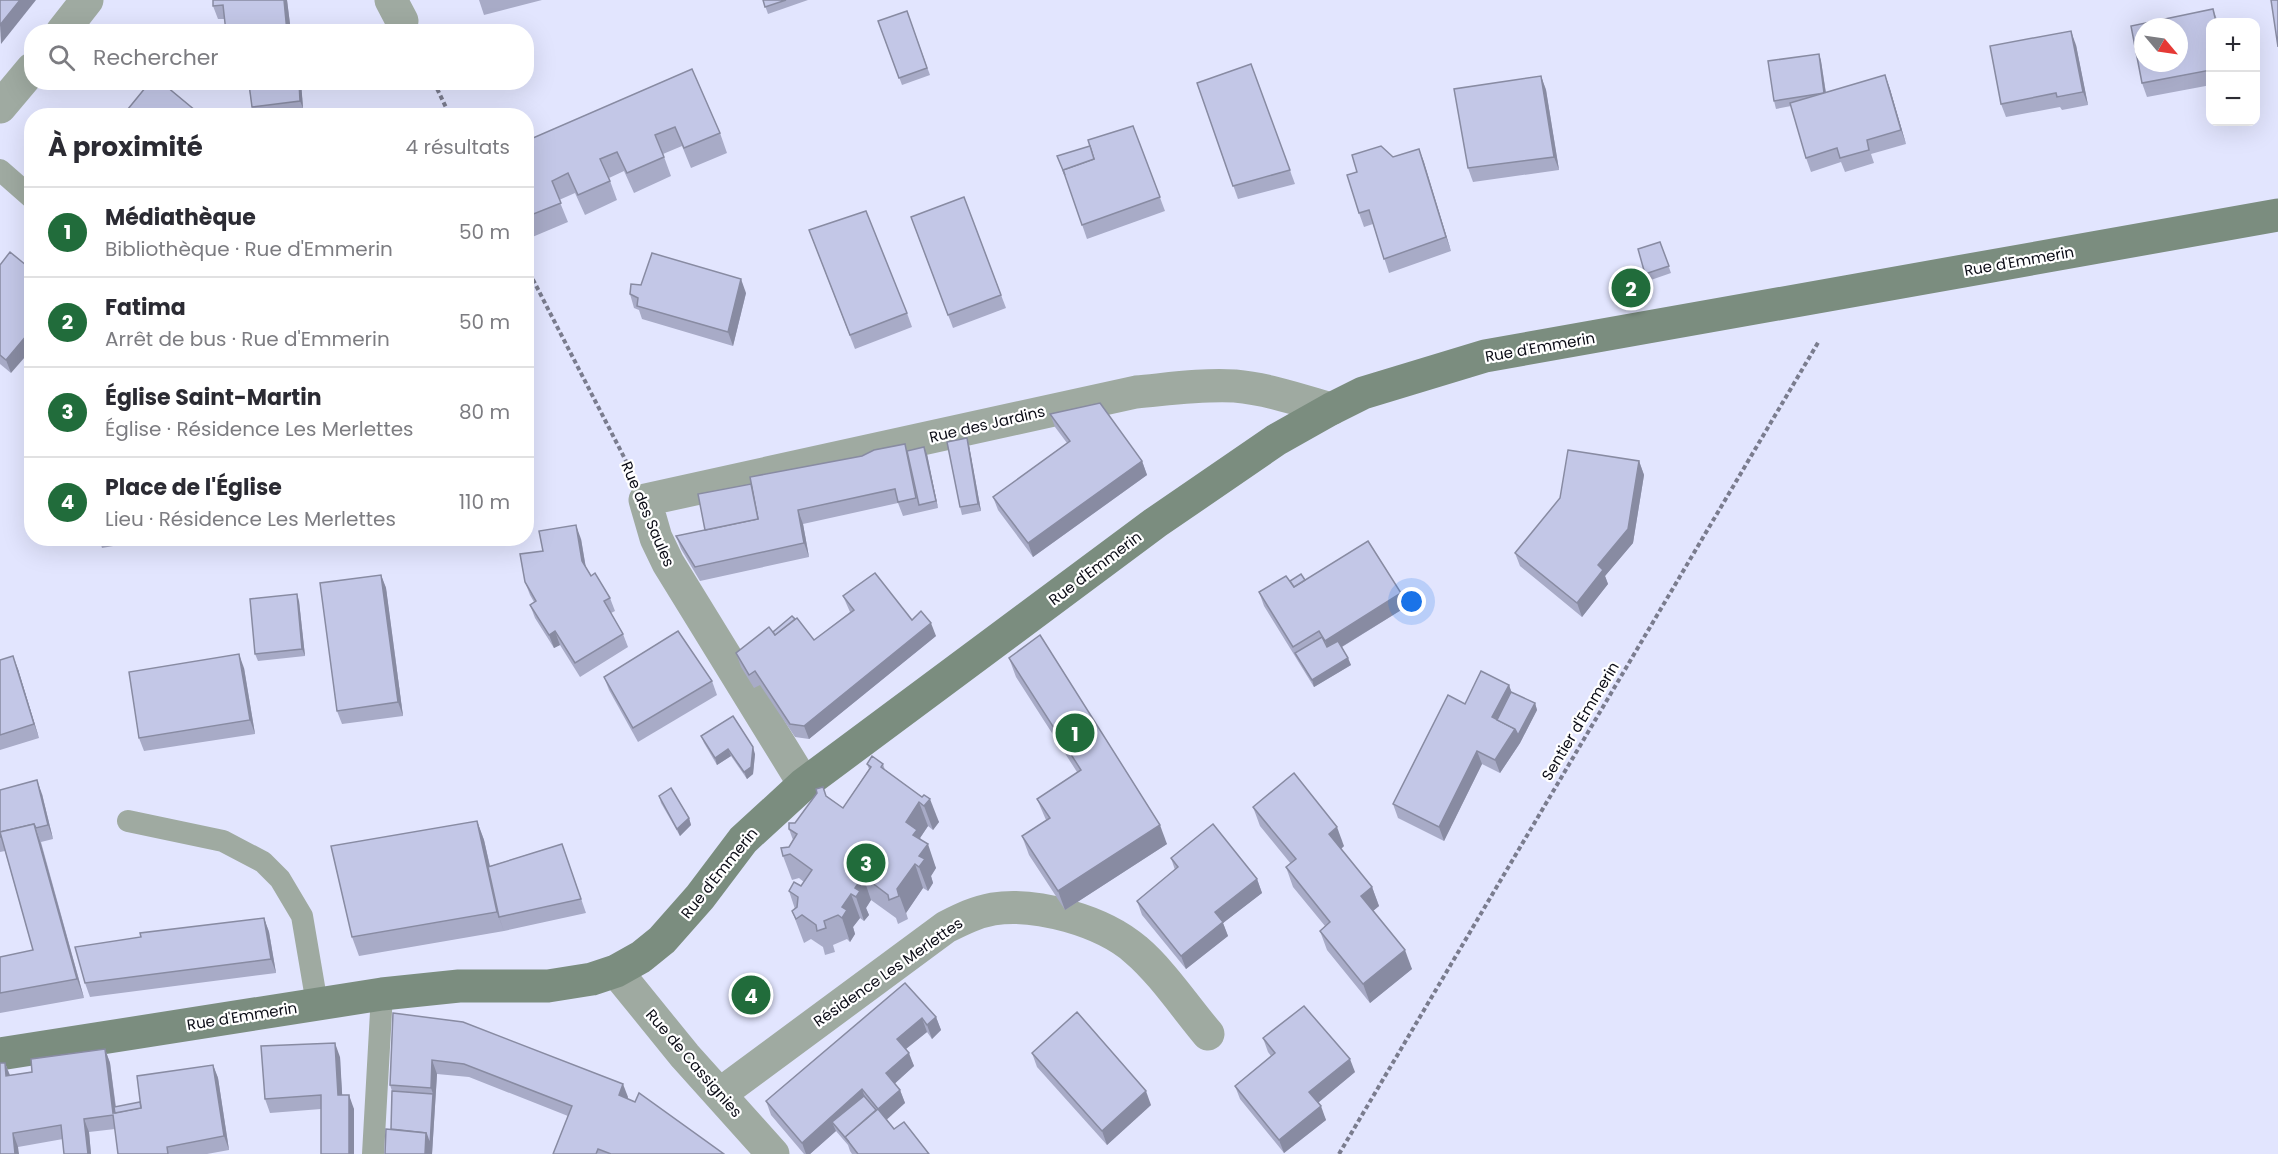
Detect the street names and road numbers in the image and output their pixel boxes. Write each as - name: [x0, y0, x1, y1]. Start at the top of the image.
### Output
- street label: Rue d'Emmerin: [1962, 241, 2076, 281]
- street label: Rue d'Emmerin: [1483, 327, 1597, 367]
- street label: Rue des Jardins: [927, 400, 1047, 448]
- street label: Rue des Saules: [616, 458, 680, 570]
- street label: Rue d'Emmerin: [1044, 526, 1146, 610]
- street label: Sentier d'Emmerin: [1536, 658, 1624, 784]
- street label: Rue d'Emmerin: [676, 823, 762, 923]
- street label: Résidence Les Merlettes: [809, 912, 967, 1032]
- street label: Rue d'Emmerin: [185, 997, 299, 1035]
- street label: Rue de Cassignies: [641, 1004, 747, 1122]

